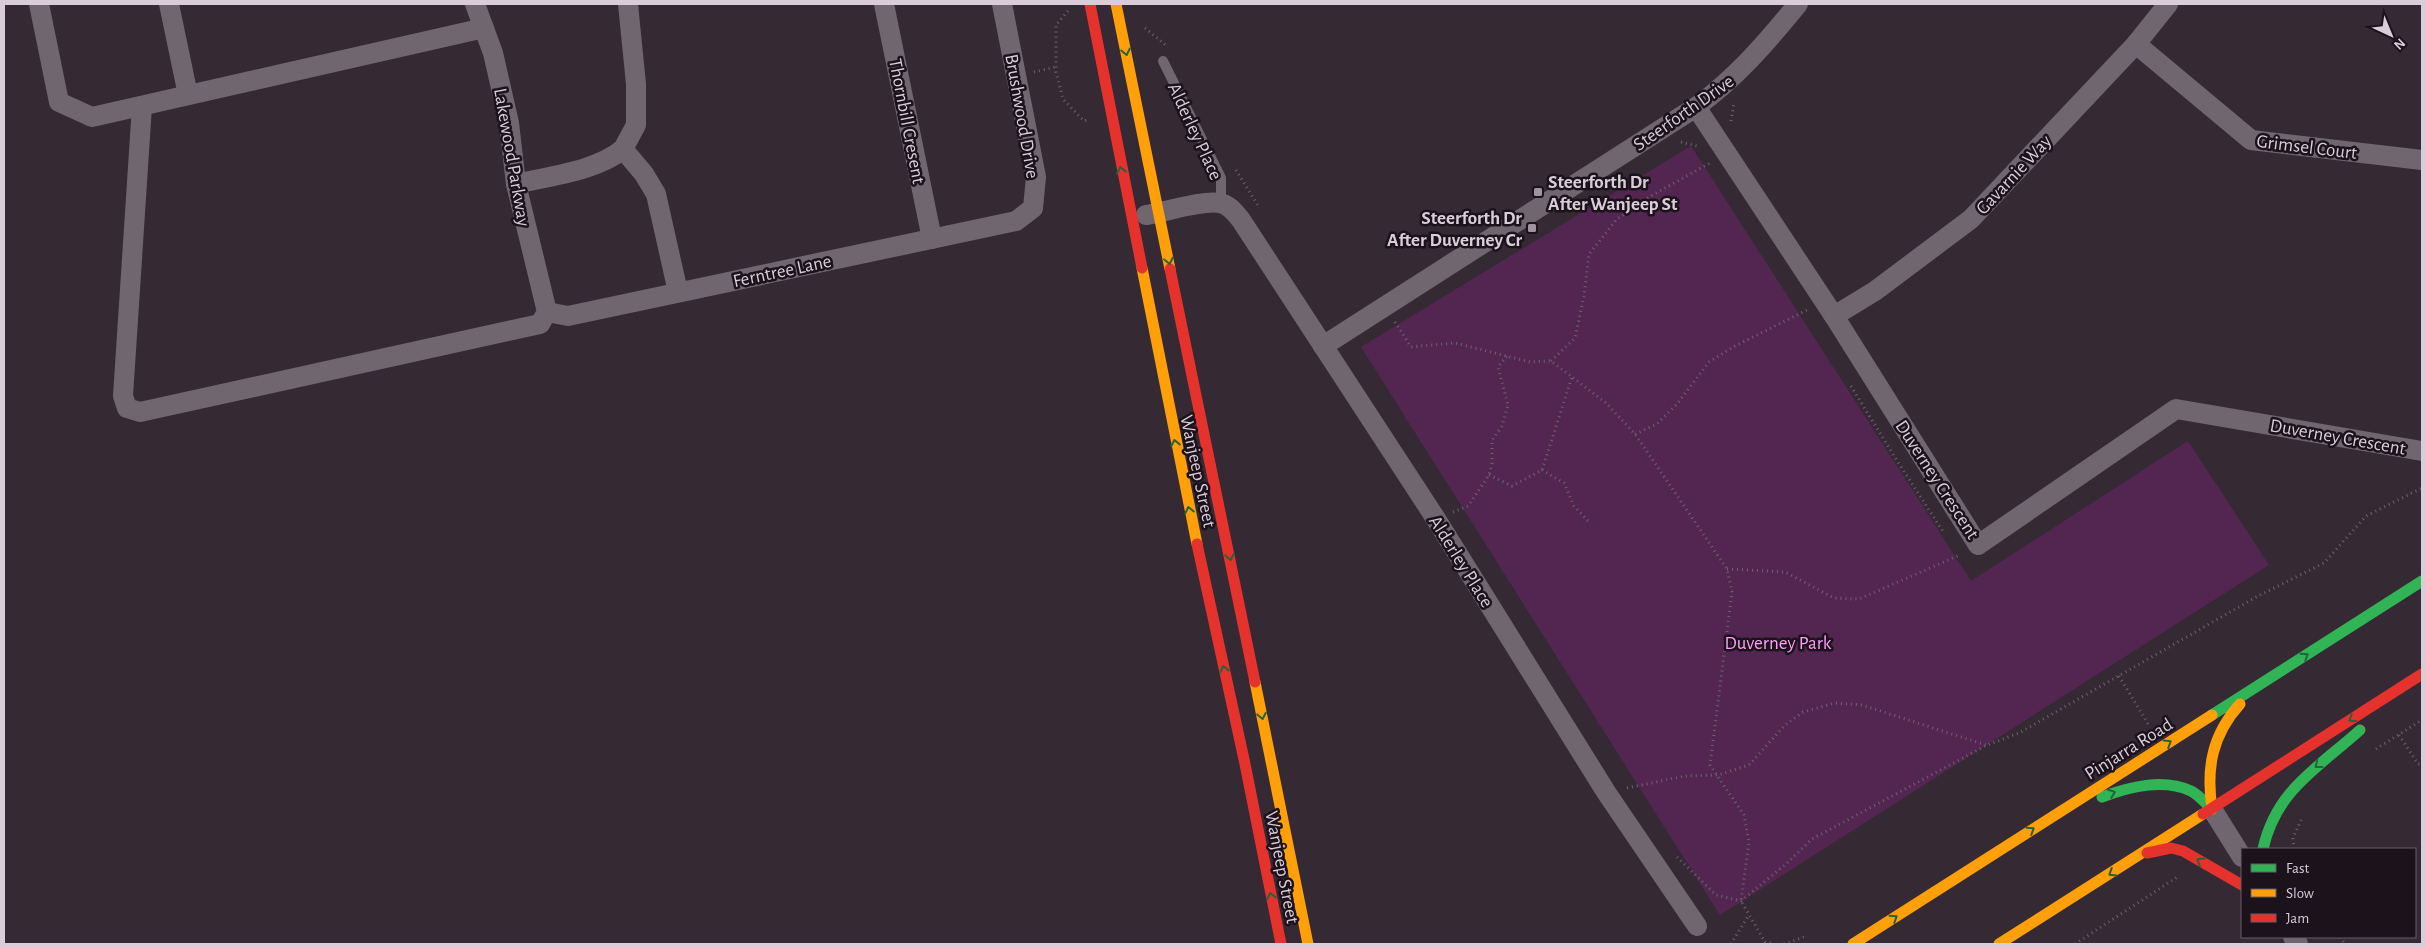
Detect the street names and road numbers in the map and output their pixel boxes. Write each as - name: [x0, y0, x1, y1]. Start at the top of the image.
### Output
- street label: Brushwood Drive: [1001, 53, 1042, 180]
- street label: Thornbill Cresent: [885, 57, 928, 185]
- street label: Steerforth Drive: [1630, 72, 1738, 155]
- street label: Alderley Place: [1164, 80, 1225, 183]
- street label: Lakewood Parkway: [490, 87, 533, 228]
- street label: Gavarnie Way: [1973, 132, 2056, 218]
- street label: Grimsel Court: [2255, 132, 2358, 163]
- street label: Ferntree Lane: [731, 252, 833, 291]
- street label: Wanjeep Street: [1176, 413, 1219, 529]
- street label: Duverney Crescent: [2268, 416, 2407, 459]
- street label: Duverney Crescent: [1891, 417, 1982, 543]
- street label: Alderley Place: [1425, 512, 1496, 611]
- street label: Pinjarra Road: [2081, 715, 2176, 784]
- street label: Wanjeep Street: [1261, 809, 1302, 925]

